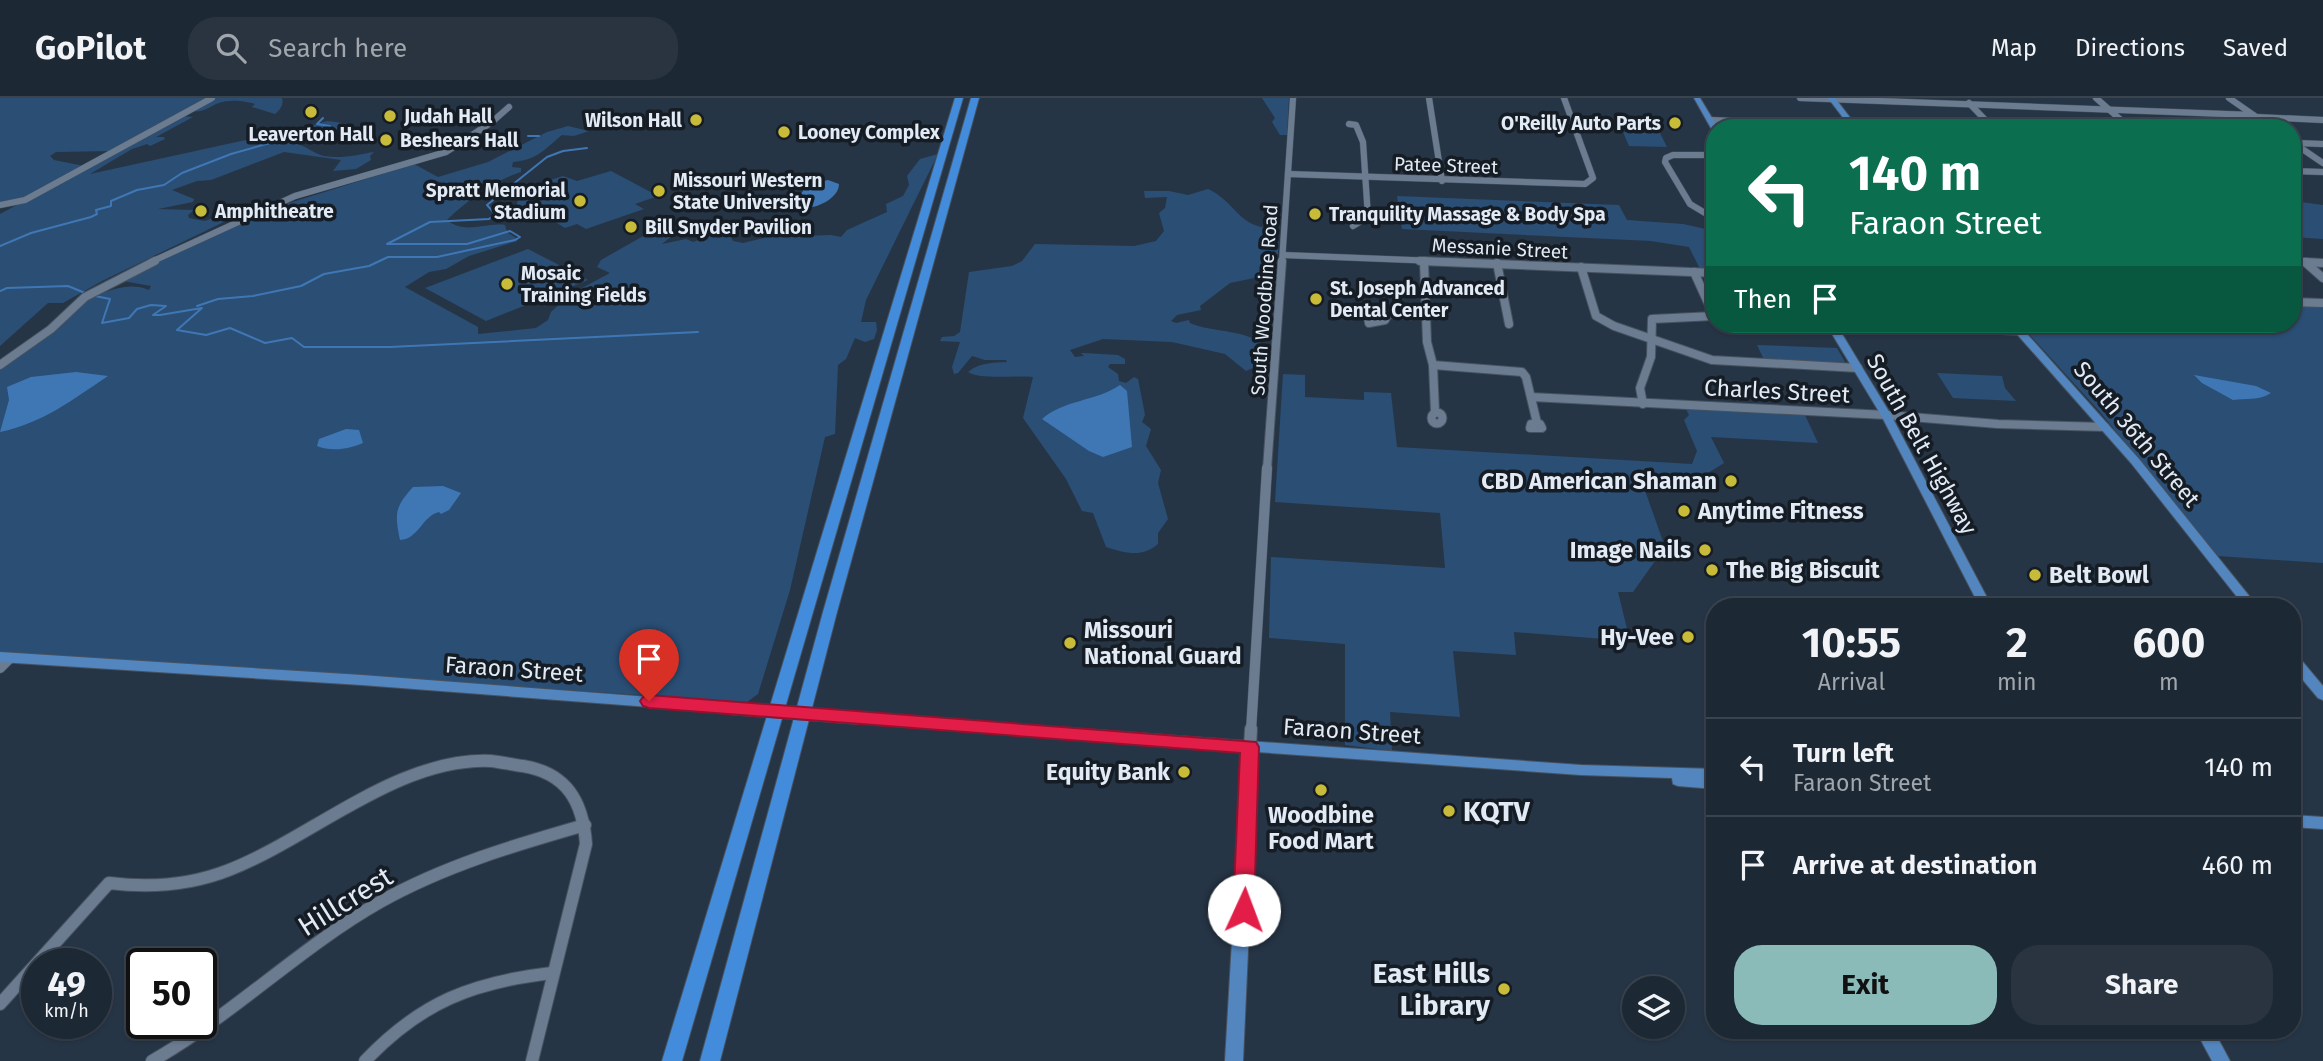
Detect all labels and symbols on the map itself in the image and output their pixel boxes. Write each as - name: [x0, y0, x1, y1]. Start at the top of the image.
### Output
- marker: Leaverton Hall: [303, 104, 319, 120]
- place label: Judah Hall: [403, 105, 493, 128]
- marker: Judah Hall: [382, 108, 398, 124]
- place label: Wilson Hall: [585, 109, 682, 132]
- marker: Wilson Hall: [688, 112, 704, 128]
- place label: O'Reilly Auto Parts: [1501, 112, 1661, 135]
- marker: O'Reilly Auto Parts: [1667, 115, 1683, 131]
- place label: Looney Complex: [798, 121, 940, 144]
- place label: Leaverton Hall: [248, 123, 374, 146]
- marker: Looney Complex: [776, 124, 792, 140]
- place label: Beshears Hall: [400, 129, 519, 152]
- marker: Beshears Hall: [378, 132, 394, 148]
- street label: Patee Street: [1394, 152, 1499, 179]
- place label: Missouri Western State University: [673, 169, 823, 214]
- place label: Spratt Memorial Stadium: [426, 179, 566, 224]
- marker: Missouri Western State University: [651, 183, 667, 199]
- marker: Spratt Memorial Stadium: [572, 193, 588, 209]
- place label: Amphitheatre: [214, 200, 334, 223]
- marker: Amphitheatre: [193, 203, 209, 219]
- place label: Tranquility Massage & Body Spa: [1329, 203, 1606, 226]
- street label: South Woodbine Road: [1246, 204, 1283, 396]
- marker: Tranquility Massage & Body Spa: [1307, 206, 1323, 222]
- place label: Bill Snyder Pavilion: [645, 216, 812, 239]
- marker: Bill Snyder Pavilion: [623, 219, 639, 235]
- street label: Messanie Street: [1431, 233, 1569, 264]
- place label: Mosaic Training Fields: [521, 262, 646, 307]
- marker: Mosaic Training Fields: [499, 276, 515, 292]
- place label: St. Joseph Advanced Dental Center: [1330, 277, 1505, 322]
- marker: St. Joseph Advanced Dental Center: [1308, 291, 1324, 307]
- street label: South Belt Highway: [1861, 349, 1984, 540]
- street label: South 36th Street: [2068, 356, 2206, 513]
- street label: Charles Street: [1703, 373, 1851, 409]
- place label: CBD American Shaman: [1481, 467, 1717, 495]
- marker: CBD American Shaman: [1723, 473, 1739, 489]
- place label: Anytime Fitness: [1697, 497, 1864, 525]
- marker: Anytime Fitness: [1676, 503, 1692, 519]
- place label: Image Nails: [1570, 536, 1691, 564]
- marker: Image Nails: [1697, 542, 1713, 558]
- place label: The Big Biscuit: [1726, 556, 1881, 584]
- place label: Belt Bowl: [2049, 561, 2149, 589]
- marker: The Big Biscuit: [1704, 562, 1720, 578]
- marker: Belt Bowl: [2027, 567, 2043, 583]
- place label: Missouri National Guard: [1084, 616, 1242, 670]
- place label: Hy-Vee: [1600, 623, 1674, 651]
- pin: [619, 629, 679, 701]
- marker: Hy-Vee: [1680, 629, 1696, 645]
- marker: Missouri National Guard: [1062, 635, 1078, 651]
- street label: Faraon Street: [444, 650, 585, 688]
- street label: Faraon Street: [1282, 712, 1423, 750]
- place label: Equity Bank: [1046, 758, 1170, 786]
- marker: Equity Bank: [1176, 764, 1192, 780]
- marker: Woodbine Food Mart: [1313, 782, 1329, 798]
- place label: KQTV: [1463, 795, 1531, 828]
- place label: Woodbine Food Mart: [1268, 801, 1375, 855]
- marker: KQTV: [1441, 803, 1457, 819]
- street label: Hillcrest: [292, 859, 399, 943]
- position arrow: [1207, 873, 1281, 947]
- speed limit sign: 50: [126, 948, 217, 1039]
- place label: East Hills Library: [1373, 957, 1490, 1022]
- marker: East Hills Library: [1496, 981, 1512, 997]

